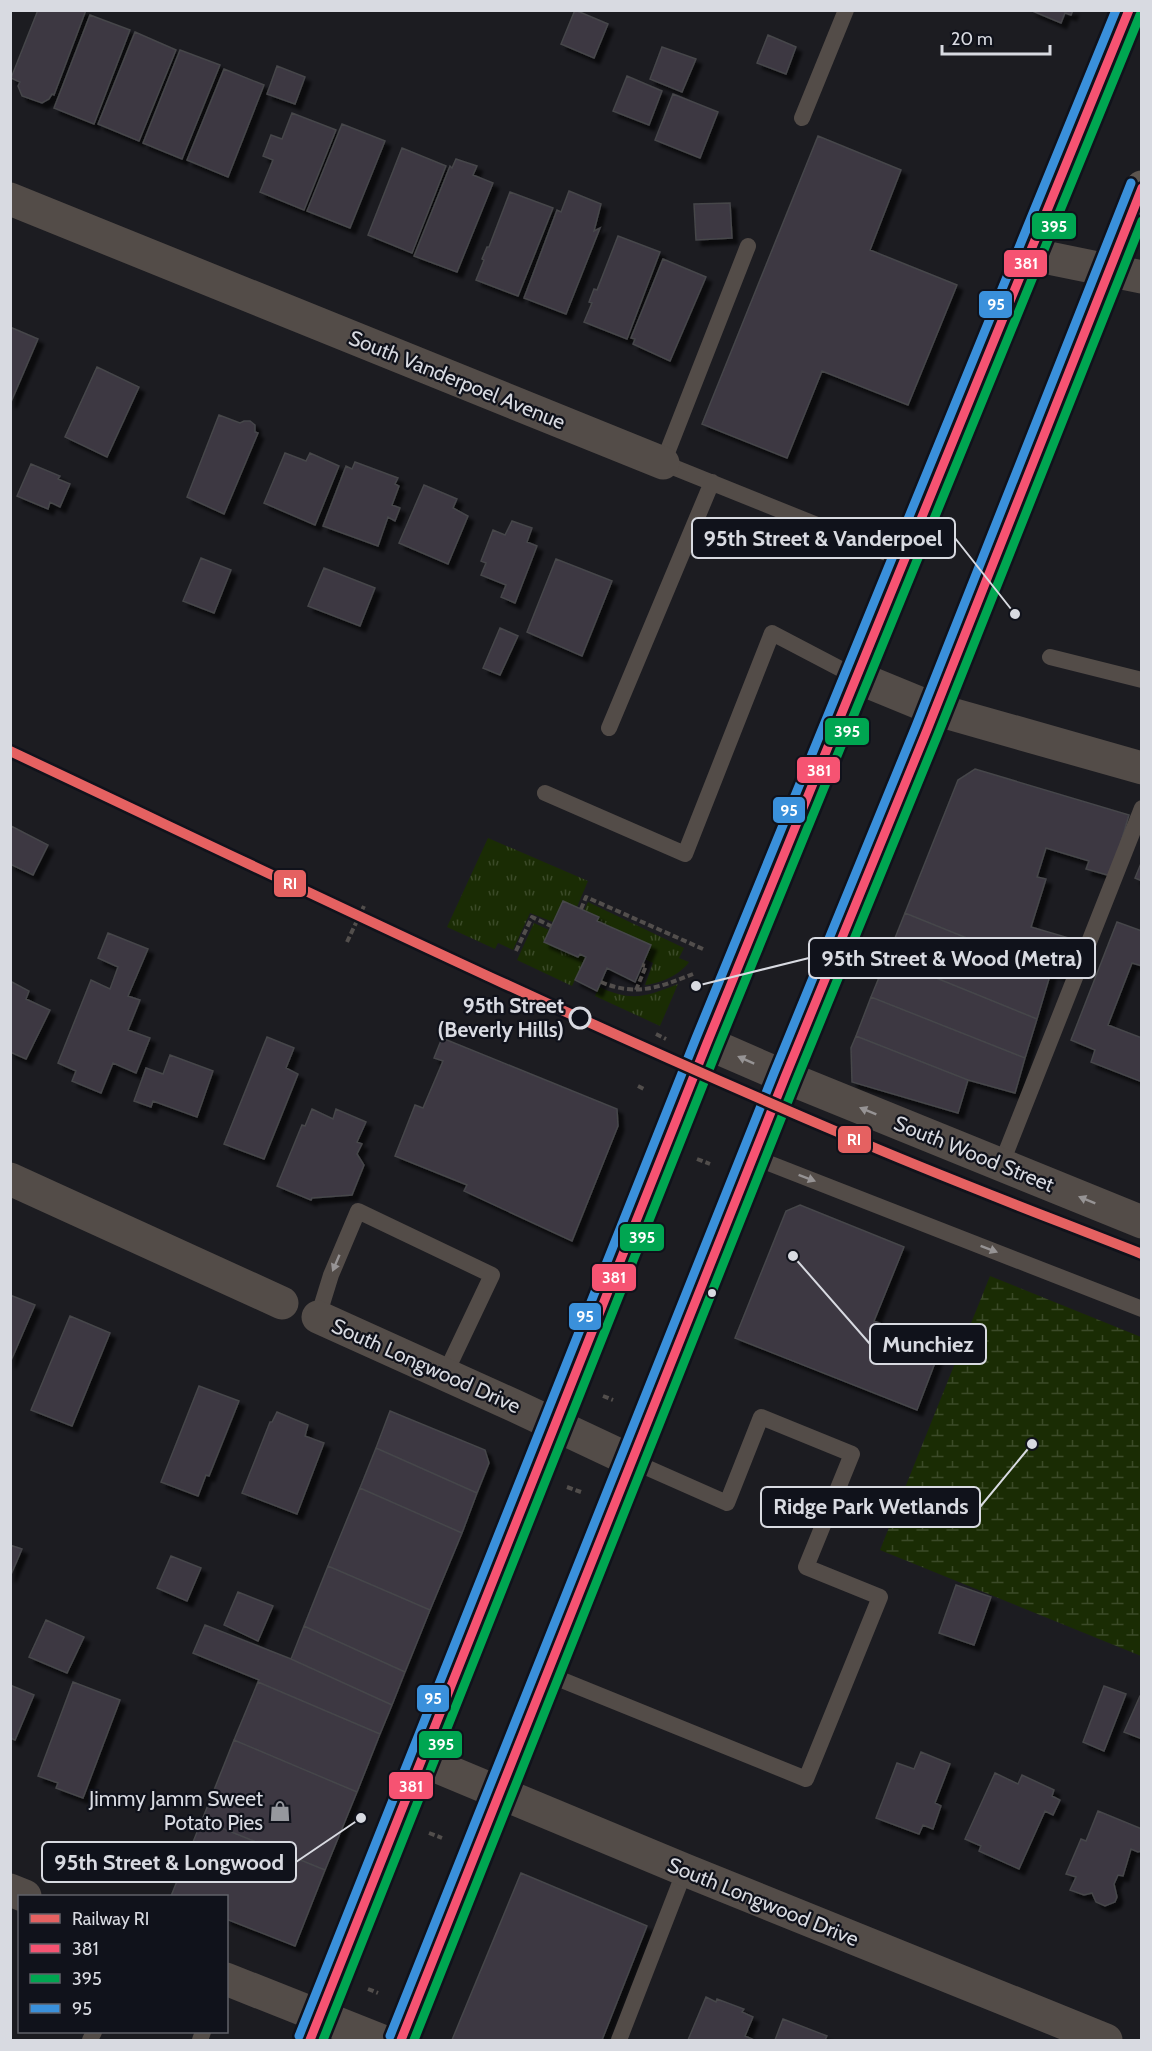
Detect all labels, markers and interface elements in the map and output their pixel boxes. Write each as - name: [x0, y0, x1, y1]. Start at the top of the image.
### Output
- scale bar: [942, 18, 1050, 56]
- text: 20 m: [951, 28, 993, 50]
- line badge: 395: [1031, 212, 1077, 240]
- text: 395: [1041, 217, 1067, 236]
- line badge: 381: [1003, 249, 1048, 278]
- text: 381: [1014, 254, 1038, 273]
- line badge: 95: [978, 290, 1013, 319]
- text: 95: [987, 295, 1005, 314]
- street label: South Vanderpoel Avenue: [345, 325, 569, 435]
- callout: 95th Street & Vanderpoel: [692, 518, 955, 558]
- text: 95th Street & Vanderpoel: [703, 525, 943, 552]
- line badge: 395: [824, 717, 870, 746]
- text: 395: [834, 722, 860, 741]
- line badge: 381: [796, 756, 841, 784]
- text: 381: [807, 761, 831, 780]
- line badge: 95: [772, 796, 806, 824]
- text: 95: [780, 801, 798, 820]
- line badge: RI: [273, 869, 307, 898]
- text: RI: [283, 874, 297, 893]
- callout: 95th Street & Wood (Metra): [809, 938, 1095, 978]
- text: 95th Street & Wood (Metra): [821, 945, 1083, 972]
- place label: 95th Street (Beverly Hills): [438, 993, 564, 1042]
- marker: 95th Street (Beverly Hills): [569, 1007, 591, 1029]
- one-way arrow: [736, 1055, 754, 1065]
- one-way arrow: [859, 1106, 877, 1115]
- street label: South Wood Street: [890, 1110, 1058, 1197]
- line badge: RI: [837, 1125, 872, 1154]
- text: RI: [847, 1130, 861, 1149]
- one-way arrow: [799, 1174, 817, 1184]
- one-way arrow: [1078, 1195, 1096, 1205]
- line badge: 395: [619, 1223, 665, 1252]
- text: 395: [629, 1228, 655, 1247]
- one-way arrow: [980, 1245, 998, 1255]
- one-way arrow: [331, 1255, 341, 1273]
- line badge: 381: [591, 1263, 637, 1292]
- text: 381: [602, 1268, 626, 1287]
- unlabelled marker: [706, 1287, 718, 1299]
- line badge: 95: [568, 1302, 602, 1331]
- text: 95: [576, 1307, 594, 1326]
- street label: South Longwood Drive: [328, 1313, 525, 1419]
- callout: Munchiez: [870, 1324, 986, 1364]
- text: Munchiez: [882, 1331, 974, 1358]
- callout: Ridge Park Wetlands: [761, 1487, 980, 1527]
- text: Ridge Park Wetlands: [773, 1493, 969, 1520]
- line badge: 95: [416, 1684, 450, 1713]
- text: 95: [424, 1689, 442, 1708]
- line badge: 395: [418, 1730, 463, 1759]
- text: 395: [428, 1735, 454, 1754]
- line badge: 381: [388, 1771, 434, 1800]
- text: 381: [399, 1777, 423, 1796]
- place label: Jimmy Jamm Sweet Potato Pies: [88, 1786, 263, 1835]
- shop icon: Jimmy Jamm Sweet Potato Pies: [268, 1799, 292, 1823]
- callout: 95th Street & Longwood: [42, 1842, 296, 1882]
- text: 95th Street & Longwood: [54, 1849, 284, 1876]
- street label: South Longwood Drive: [664, 1852, 863, 1951]
- legend: [18, 1895, 228, 2033]
- text: Railway RI: [72, 1908, 149, 1930]
- text: 381: [72, 1938, 99, 1960]
- text: 395: [72, 1968, 102, 1990]
- text: 95: [72, 1998, 92, 2020]

